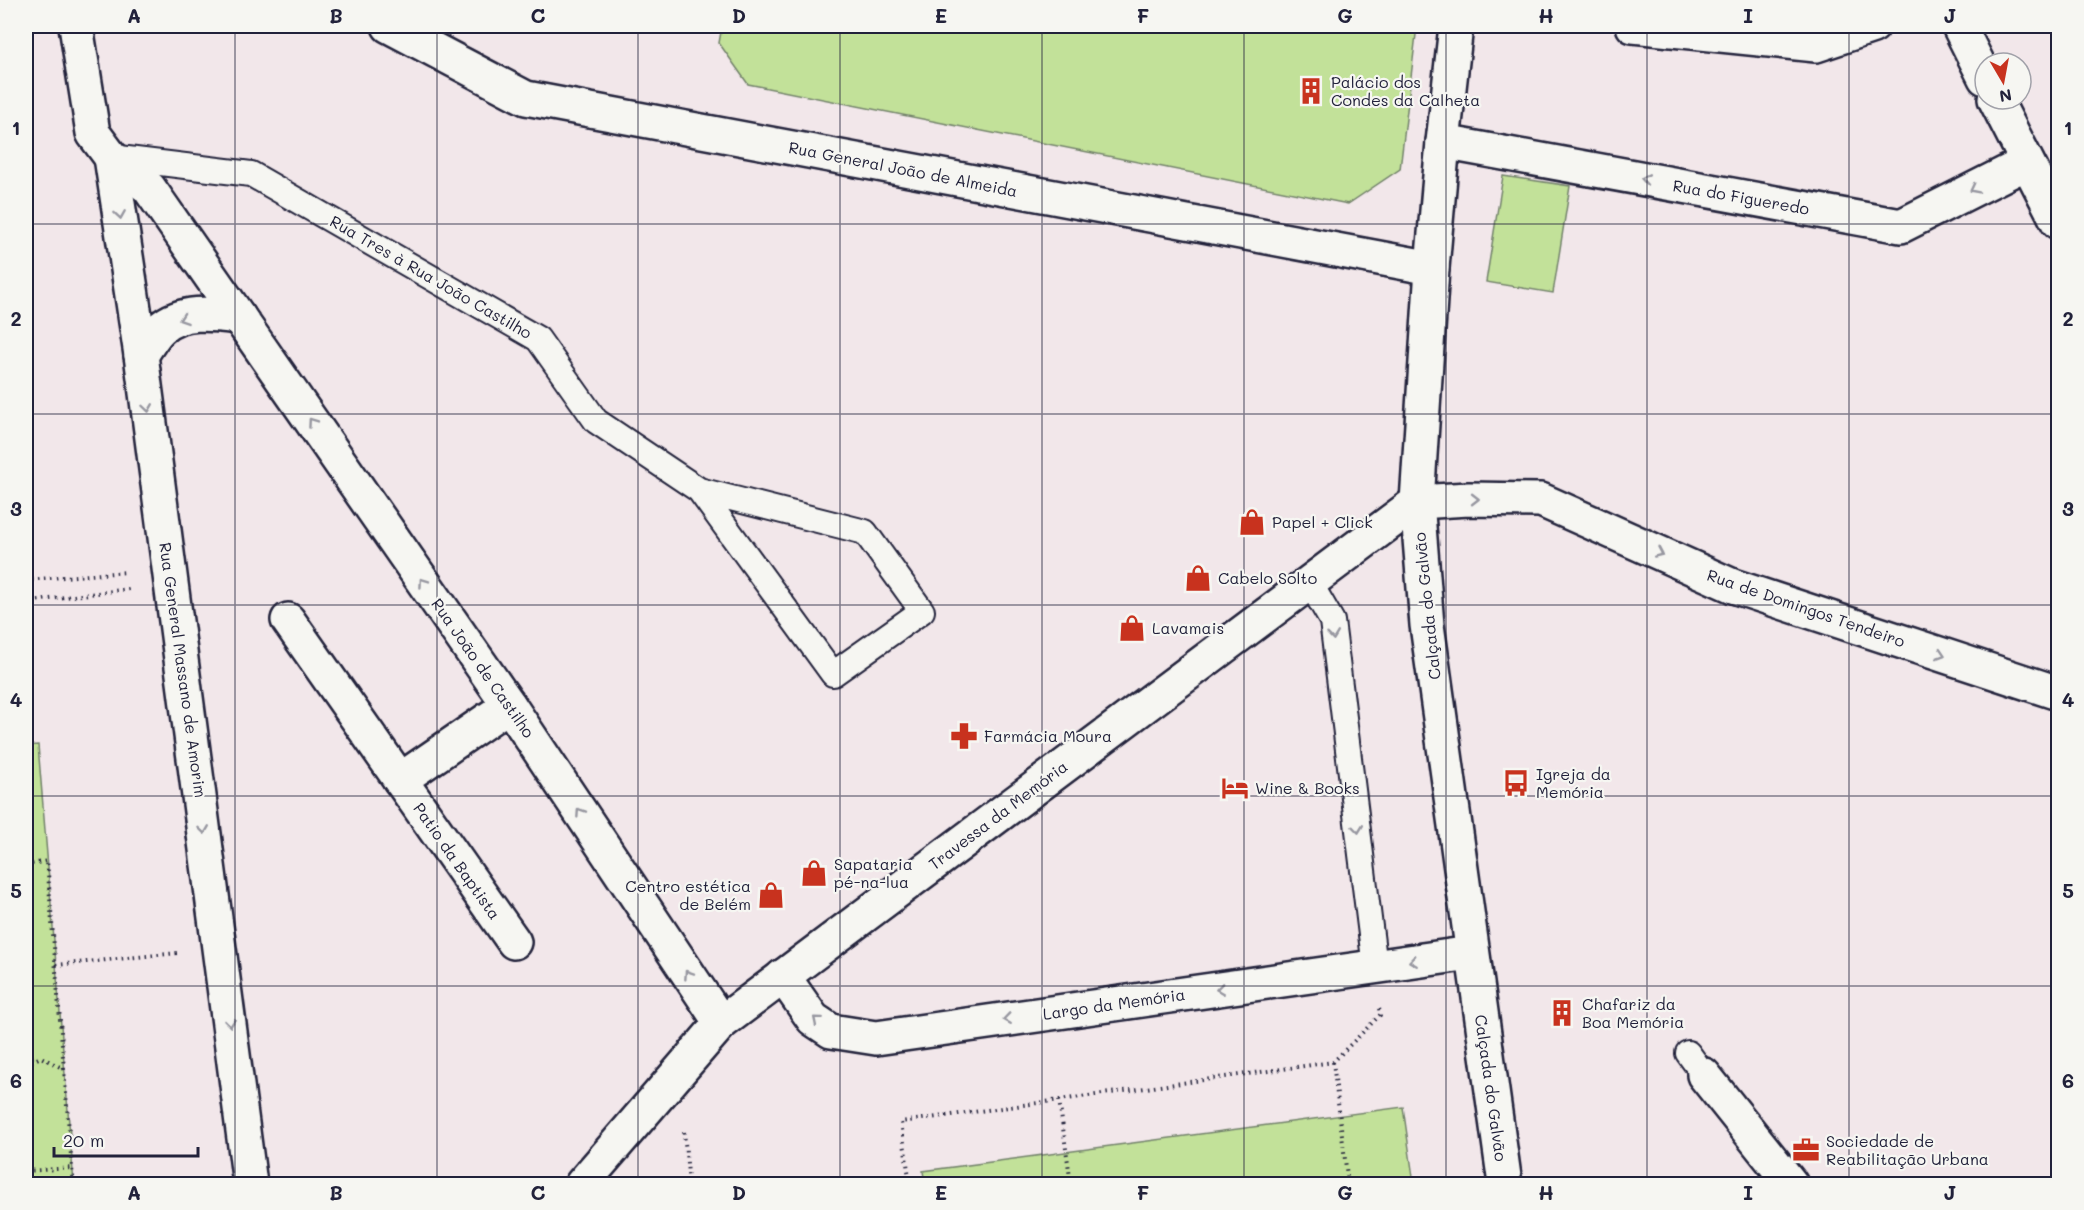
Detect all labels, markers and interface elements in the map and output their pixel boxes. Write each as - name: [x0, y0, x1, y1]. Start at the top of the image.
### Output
- text: A: [127, 2, 141, 28]
- text: B: [329, 2, 343, 28]
- text: C: [531, 2, 546, 28]
- text: D: [732, 2, 746, 28]
- text: E: [935, 2, 947, 28]
- text: F: [1137, 2, 1150, 28]
- text: G: [1337, 2, 1353, 28]
- text: H: [1538, 2, 1554, 28]
- text: I: [1743, 2, 1753, 28]
- text: J: [1943, 2, 1957, 28]
- north arrow: [1973, 51, 2033, 111]
- place label: Palácio dos Condes da Calheta: [1331, 71, 1480, 110]
- building icon: Palácio dos Condes da Calheta: [1296, 76, 1326, 106]
- text: N: [1998, 85, 2014, 108]
- text: 1: [12, 114, 20, 140]
- text: 1: [2064, 114, 2072, 140]
- street label: Rua General João de Almeida: [787, 136, 1019, 201]
- one-way arrow: [1641, 173, 1651, 186]
- street label: Rua do Figueredo: [1671, 174, 1811, 219]
- one-way arrow: [1970, 182, 1981, 193]
- one-way arrow: [113, 210, 125, 219]
- street label: Rua Tres à Rua João Castilho: [327, 210, 536, 343]
- text: 2: [10, 305, 22, 331]
- text: 2: [2062, 305, 2074, 331]
- one-way arrow: [178, 311, 189, 324]
- one-way arrow: [141, 403, 154, 412]
- one-way arrow: [308, 417, 319, 428]
- one-way arrow: [1471, 493, 1480, 505]
- text: 3: [10, 495, 22, 521]
- text: 3: [2062, 495, 2074, 521]
- shop icon: Papel + Click: [1237, 507, 1267, 537]
- place label: Papel + Click: [1272, 511, 1373, 532]
- street label: Calçada do Galvão: [1408, 531, 1445, 681]
- street label: Rua General Massano de Amorim: [155, 541, 212, 799]
- one-way arrow: [1652, 546, 1663, 558]
- shop icon: Cabelo Solto: [1183, 563, 1213, 593]
- street label: Rua de Domingos Tendeiro: [1704, 564, 1908, 651]
- place label: Cabelo Solto: [1218, 567, 1317, 588]
- one-way arrow: [419, 577, 430, 588]
- street label: Rua João de Castilho: [427, 594, 540, 742]
- shop icon: Lavamais: [1117, 613, 1147, 643]
- place label: Lavamais: [1152, 617, 1224, 638]
- one-way arrow: [1327, 631, 1339, 640]
- one-way arrow: [1935, 647, 1946, 659]
- text: 4: [10, 686, 23, 712]
- text: 4: [2062, 686, 2075, 712]
- pharmacy icon: Farmácia Moura: [949, 721, 979, 751]
- place label: Farmácia Moura: [984, 725, 1112, 746]
- street label: Travessa da Memória: [924, 755, 1072, 874]
- place label: Igreja da Memória: [1536, 763, 1611, 802]
- bus stop icon: Igreja da Memória: [1501, 768, 1531, 798]
- hotel icon: Wine & Books: [1220, 773, 1250, 803]
- place label: Wine & Books: [1255, 777, 1360, 798]
- street label: Patio da Baptista: [409, 798, 506, 923]
- one-way arrow: [576, 808, 587, 819]
- one-way arrow: [1351, 824, 1363, 834]
- one-way arrow: [198, 825, 210, 835]
- place label: Sapataria pé-na-lua: [834, 853, 913, 892]
- shop icon: Sapataria pé-na-lua: [799, 858, 829, 888]
- place label: Centro estética de Belém: [625, 875, 751, 914]
- text: 5: [10, 877, 22, 903]
- text: 5: [2062, 877, 2074, 903]
- shop icon: Centro estética de Belém: [756, 880, 786, 910]
- one-way arrow: [1409, 955, 1418, 967]
- one-way arrow: [685, 970, 696, 981]
- one-way arrow: [1216, 982, 1225, 994]
- street label: Largo da Memória: [1041, 983, 1186, 1024]
- place label: Chafariz da Boa Memória: [1582, 993, 1684, 1032]
- building icon: Chafariz da Boa Memória: [1547, 998, 1577, 1028]
- one-way arrow: [1002, 1013, 1011, 1025]
- street label: Calçada do Galvão: [1471, 1013, 1512, 1163]
- one-way arrow: [813, 1017, 824, 1028]
- one-way arrow: [223, 1019, 235, 1028]
- text: 6: [10, 1067, 22, 1093]
- text: 6: [2062, 1067, 2074, 1093]
- scale bar: [54, 1120, 198, 1158]
- text: 20 m: [63, 1128, 104, 1152]
- place label: Sociedade de Reabilitação Urbana: [1826, 1130, 1989, 1169]
- office icon: Sociedade de Reabilitação Urbana: [1791, 1135, 1821, 1165]
- text: A: [127, 1179, 141, 1205]
- text: B: [329, 1179, 343, 1205]
- text: C: [531, 1179, 546, 1205]
- text: D: [732, 1179, 746, 1205]
- text: E: [935, 1179, 947, 1205]
- text: F: [1137, 1179, 1150, 1205]
- text: G: [1337, 1179, 1353, 1205]
- text: H: [1538, 1179, 1554, 1205]
- text: I: [1743, 1179, 1753, 1205]
- text: J: [1943, 1179, 1957, 1205]

